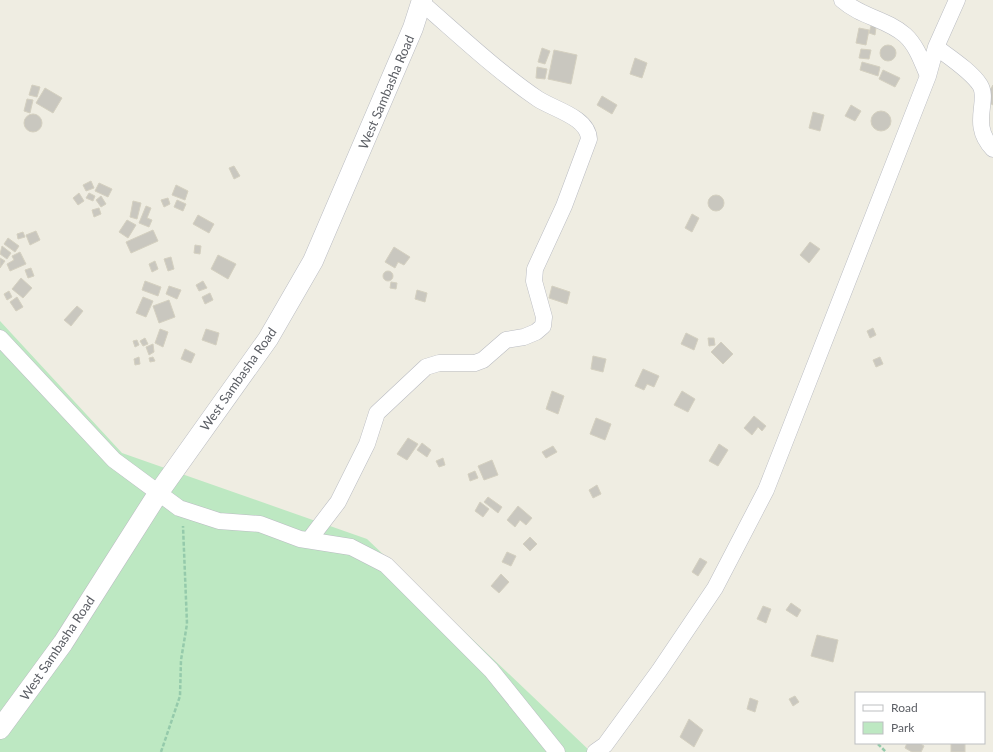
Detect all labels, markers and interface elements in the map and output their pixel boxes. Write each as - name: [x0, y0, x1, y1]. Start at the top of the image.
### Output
- street label: West Sambasha Road: [355, 32, 417, 152]
- street label: West Sambasha Road: [196, 324, 280, 434]
- street label: West Sambasha Road: [16, 593, 98, 703]
- legend: [855, 692, 985, 744]
- text: Road: [891, 700, 918, 715]
- text: Park: [891, 720, 915, 735]

